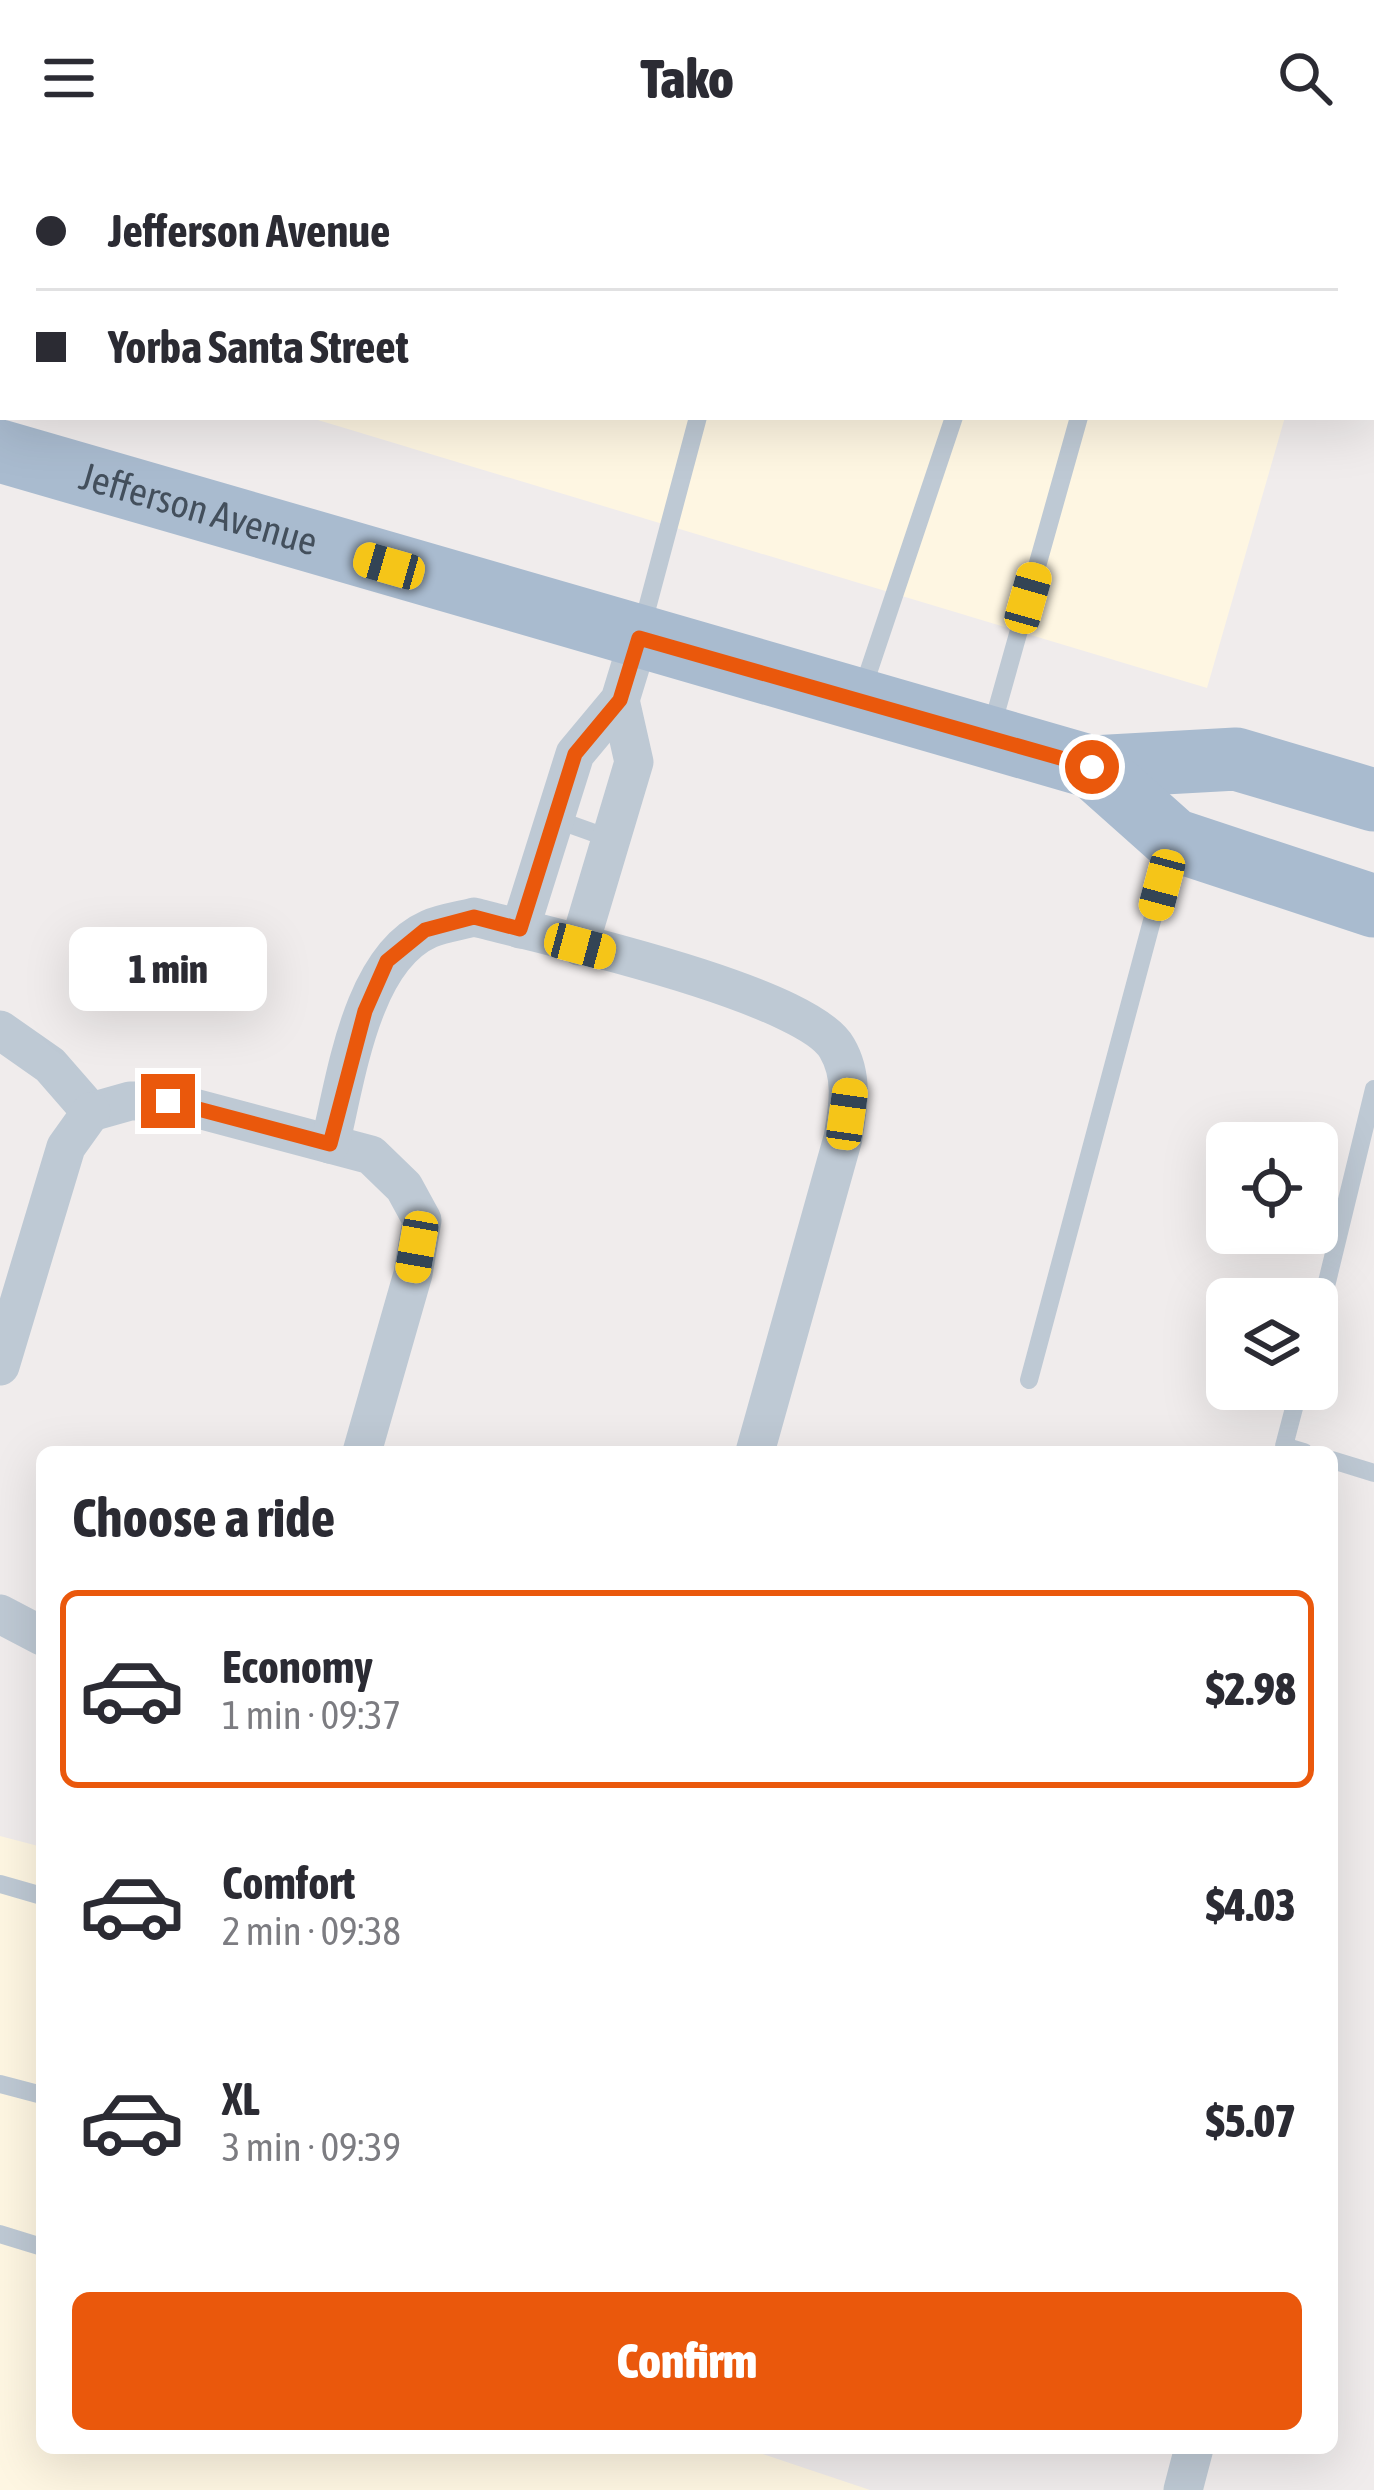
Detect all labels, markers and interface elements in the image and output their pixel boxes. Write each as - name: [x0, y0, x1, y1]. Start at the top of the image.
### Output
- icon: menu: [36, 45, 102, 111]
- icon: search: [1272, 45, 1338, 111]
- text: Tako: [640, 48, 734, 109]
- text: Jefferson Avenue: [108, 205, 391, 257]
- text: Yorba Santa Street: [108, 321, 409, 373]
- street label: Jefferson Avenue: [75, 453, 323, 564]
- car: [349, 539, 429, 593]
- car: [1001, 558, 1055, 638]
- route start: [1065, 740, 1119, 794]
- car: [1135, 846, 1189, 924]
- car: [541, 919, 619, 973]
- callout: 1 min: [69, 927, 267, 1011]
- text: 1 min: [128, 947, 208, 991]
- route end: [141, 1074, 195, 1128]
- car: [824, 1076, 870, 1152]
- map controls: [1206, 1122, 1338, 1410]
- button: locate: [1206, 1122, 1338, 1254]
- car: [393, 1208, 441, 1286]
- button: layers: [1206, 1278, 1338, 1410]
- text: Choose a ride: [72, 1487, 335, 1548]
- icon: car: [78, 1635, 186, 1743]
- text: Economy: [222, 1641, 373, 1693]
- text: $2.98: [1206, 1663, 1296, 1715]
- text: 1 min · 09:37: [222, 1693, 401, 1737]
- icon: car: [78, 1851, 186, 1959]
- text: Comfort: [222, 1857, 355, 1909]
- text: $4.03: [1206, 1879, 1296, 1931]
- text: 2 min · 09:38: [222, 1909, 401, 1953]
- icon: car: [78, 2067, 186, 2175]
- text: XL: [222, 2073, 260, 2125]
- text: $5.07: [1206, 2095, 1296, 2147]
- text: 3 min · 09:39: [222, 2125, 401, 2169]
- button: Confirm: [72, 2292, 1302, 2430]

